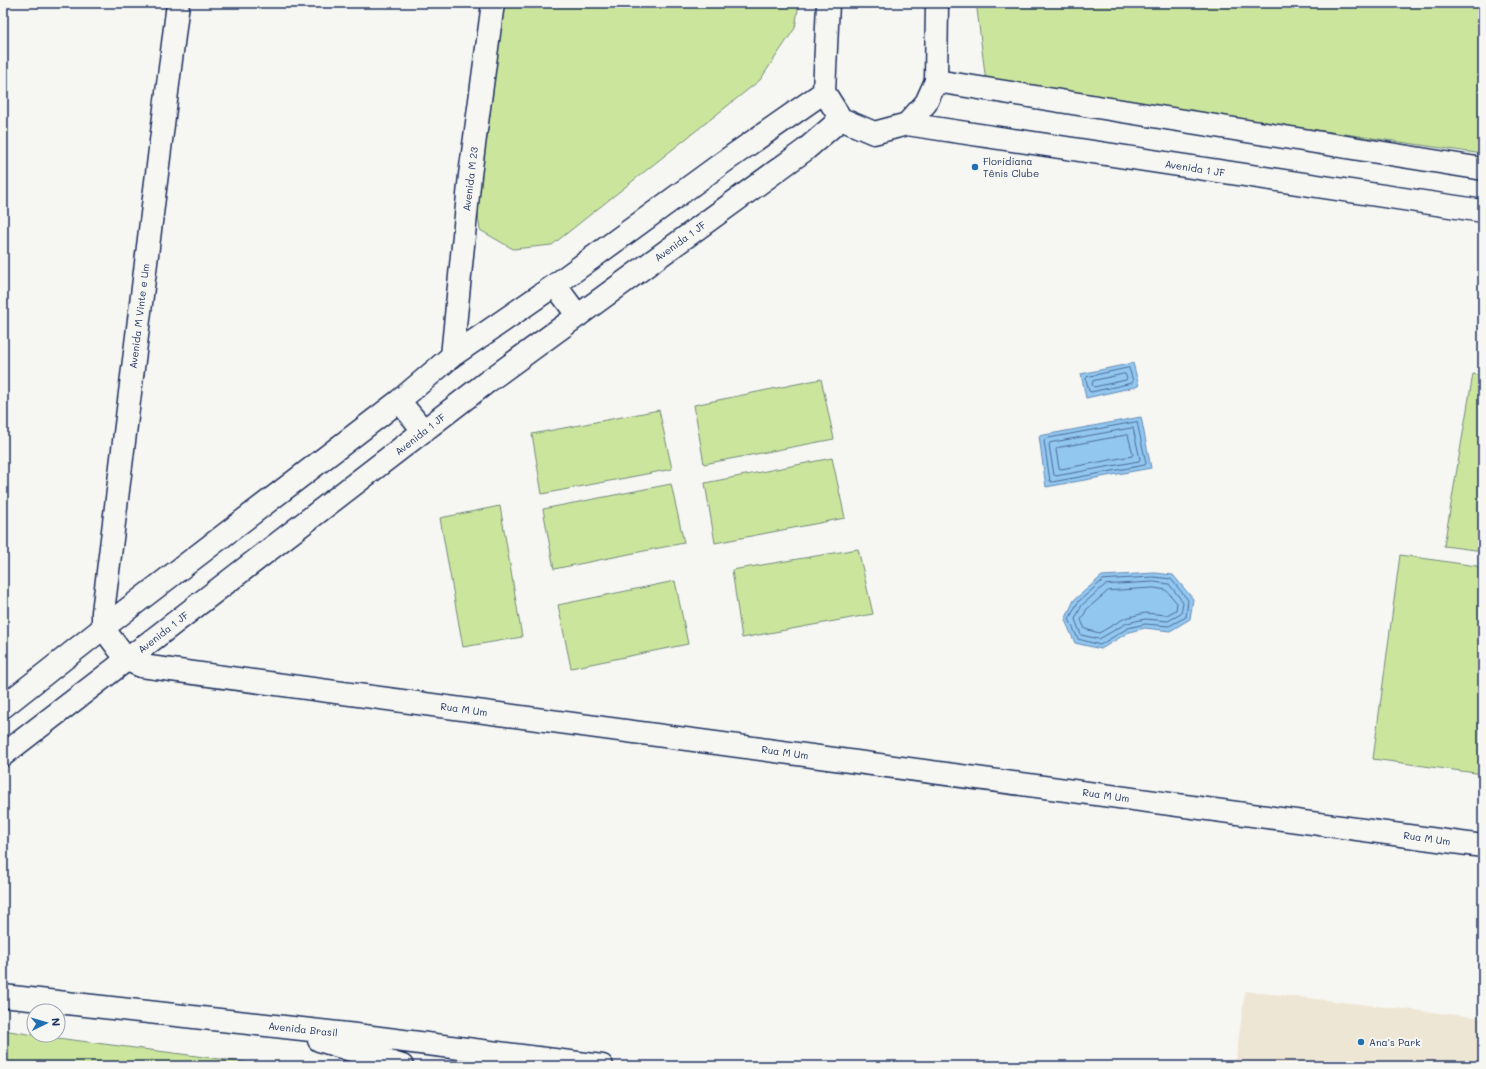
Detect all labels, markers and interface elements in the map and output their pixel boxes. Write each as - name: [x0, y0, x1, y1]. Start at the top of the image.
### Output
- street label: Avenida M 23: [459, 146, 481, 212]
- place label: Floridiana Tênis Clube: [983, 154, 1039, 180]
- street label: Avenida 1 JF: [1164, 156, 1226, 180]
- marker: Floridiana Tênis Clube: [970, 162, 980, 172]
- street label: Avenida 1 JF: [651, 217, 709, 264]
- street label: Avenida M Vinte e Um: [126, 263, 152, 369]
- street label: Avenida 1 JF: [392, 410, 448, 458]
- street label: Avenida 1 JF: [135, 608, 191, 656]
- street label: Rua M Um: [440, 699, 488, 719]
- street label: Rua M Um: [761, 742, 809, 762]
- street label: Rua M Um: [1082, 785, 1130, 805]
- street label: Rua M Um: [1403, 828, 1451, 848]
- north arrow: [26, 1003, 66, 1043]
- text: N: [49, 1017, 64, 1027]
- street label: Avenida Brasil: [268, 1018, 338, 1040]
- place label: Ana's Park: [1369, 1035, 1421, 1049]
- marker: Ana's Park: [1356, 1037, 1366, 1047]

